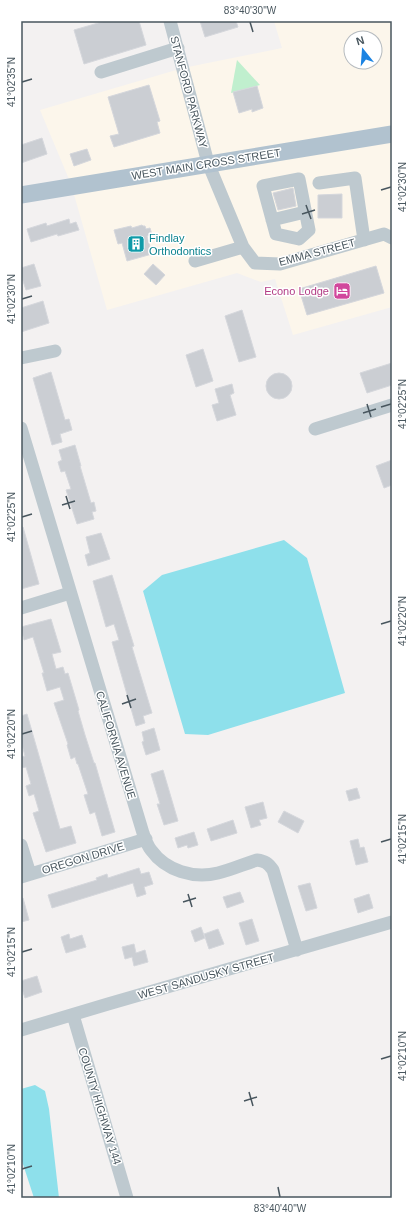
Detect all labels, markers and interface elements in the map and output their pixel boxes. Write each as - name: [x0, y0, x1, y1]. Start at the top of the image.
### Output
- text: 83°40'30"W: [224, 5, 277, 16]
- north arrow: [343, 30, 383, 70]
- text: N: [355, 34, 366, 47]
- street label: STANFORD PARKWAY: [168, 35, 210, 150]
- text: 41°02'35"N: [6, 57, 17, 107]
- street label: WEST MAIN CROSS STREET: [131, 146, 282, 182]
- text: 41°02'30"N: [397, 162, 408, 212]
- place label: Findlay Orthodontics: [149, 232, 212, 257]
- building icon: Findlay Orthodontics: [126, 234, 146, 254]
- street label: EMMA STREET: [277, 236, 357, 268]
- text: 41°02'30"N: [6, 274, 17, 324]
- hotel icon: Econo Lodge: [332, 281, 352, 301]
- place label: Econo Lodge: [264, 285, 329, 297]
- text: 41°02'25"N: [397, 379, 408, 429]
- text: 41°02'25"N: [6, 492, 17, 542]
- text: 41°02'20"N: [397, 596, 408, 646]
- street label: CALIFORNIA AVENUE: [94, 690, 138, 800]
- text: 41°02'20"N: [6, 709, 17, 759]
- text: 41°02'15"N: [397, 814, 408, 864]
- street label: OREGON DRIVE: [40, 840, 126, 876]
- text: 41°02'15"N: [6, 927, 17, 977]
- street label: WEST SANDUSKY STREET: [136, 951, 276, 1001]
- text: 41°02'10"N: [397, 1031, 408, 1081]
- street label: COUNTY HIGHWAY 144: [76, 1046, 124, 1166]
- text: 41°02'10"N: [6, 1144, 17, 1194]
- text: 83°40'40"W: [254, 1203, 307, 1214]

